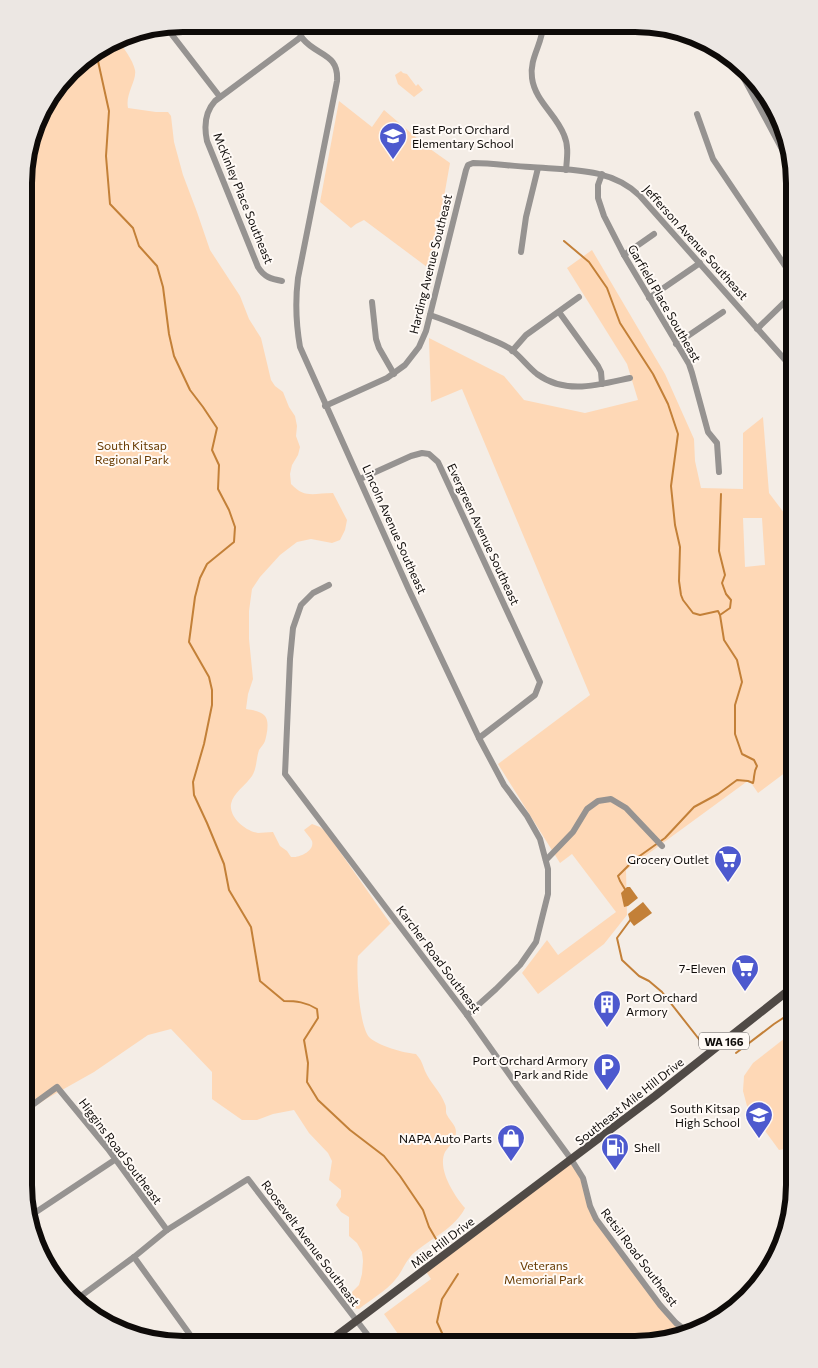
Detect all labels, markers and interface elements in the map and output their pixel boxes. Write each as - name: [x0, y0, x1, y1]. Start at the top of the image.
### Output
- school or university icon: East Port Orchard Elementary School: [378, 121, 408, 160]
- place label: East Port Orchard Elementary School: [412, 122, 514, 150]
- street label: McKinley Place Southeast: [211, 130, 277, 266]
- street label: Jefferson Avenue Southeast: [640, 182, 751, 303]
- street label: Harding Avenue Southeast: [406, 193, 454, 335]
- street label: Garfield Place Southeast: [626, 242, 704, 364]
- park label: South Kitsap Regional Park: [95, 438, 170, 466]
- street label: Evergreen Avenue Southeast: [445, 461, 523, 607]
- street label: Lincoln Avenue Southeast: [360, 462, 430, 596]
- supermarket icon: Grocery Outlet: [713, 844, 743, 883]
- place label: Grocery Outlet: [627, 852, 709, 866]
- street label: Karcher Road Southeast: [394, 902, 484, 1016]
- supermarket icon: 7-Eleven: [730, 953, 760, 992]
- place label: 7-Eleven: [679, 961, 726, 975]
- building icon: Port Orchard Armory: [592, 989, 622, 1028]
- place label: Port Orchard Armory: [626, 990, 698, 1018]
- road number: WA 166: [699, 1032, 749, 1050]
- parking icon: Port Orchard Armory Park and Ride: [592, 1052, 622, 1091]
- place label: Port Orchard Armory Park and Ride: [472, 1053, 588, 1081]
- street label: Southeast Mile Hill Drive: [572, 1054, 686, 1148]
- street label: Higgins Road Southeast: [77, 1095, 165, 1207]
- school or university icon: South Kitsap High School: [744, 1100, 774, 1139]
- place label: South Kitsap High School: [670, 1101, 740, 1129]
- shop icon: NAPA Auto Parts: [496, 1123, 526, 1162]
- place label: NAPA Auto Parts: [399, 1131, 492, 1145]
- fuel station icon: Shell: [600, 1132, 630, 1171]
- place label: Shell: [634, 1140, 660, 1154]
- street label: Roosevelt Avenue Southeast: [259, 1177, 363, 1309]
- street label: Retsil Road Southeast: [599, 1205, 681, 1309]
- street label: Mile Hill Drive: [408, 1214, 476, 1270]
- park label: Veterans Memorial Park: [504, 1258, 585, 1286]

